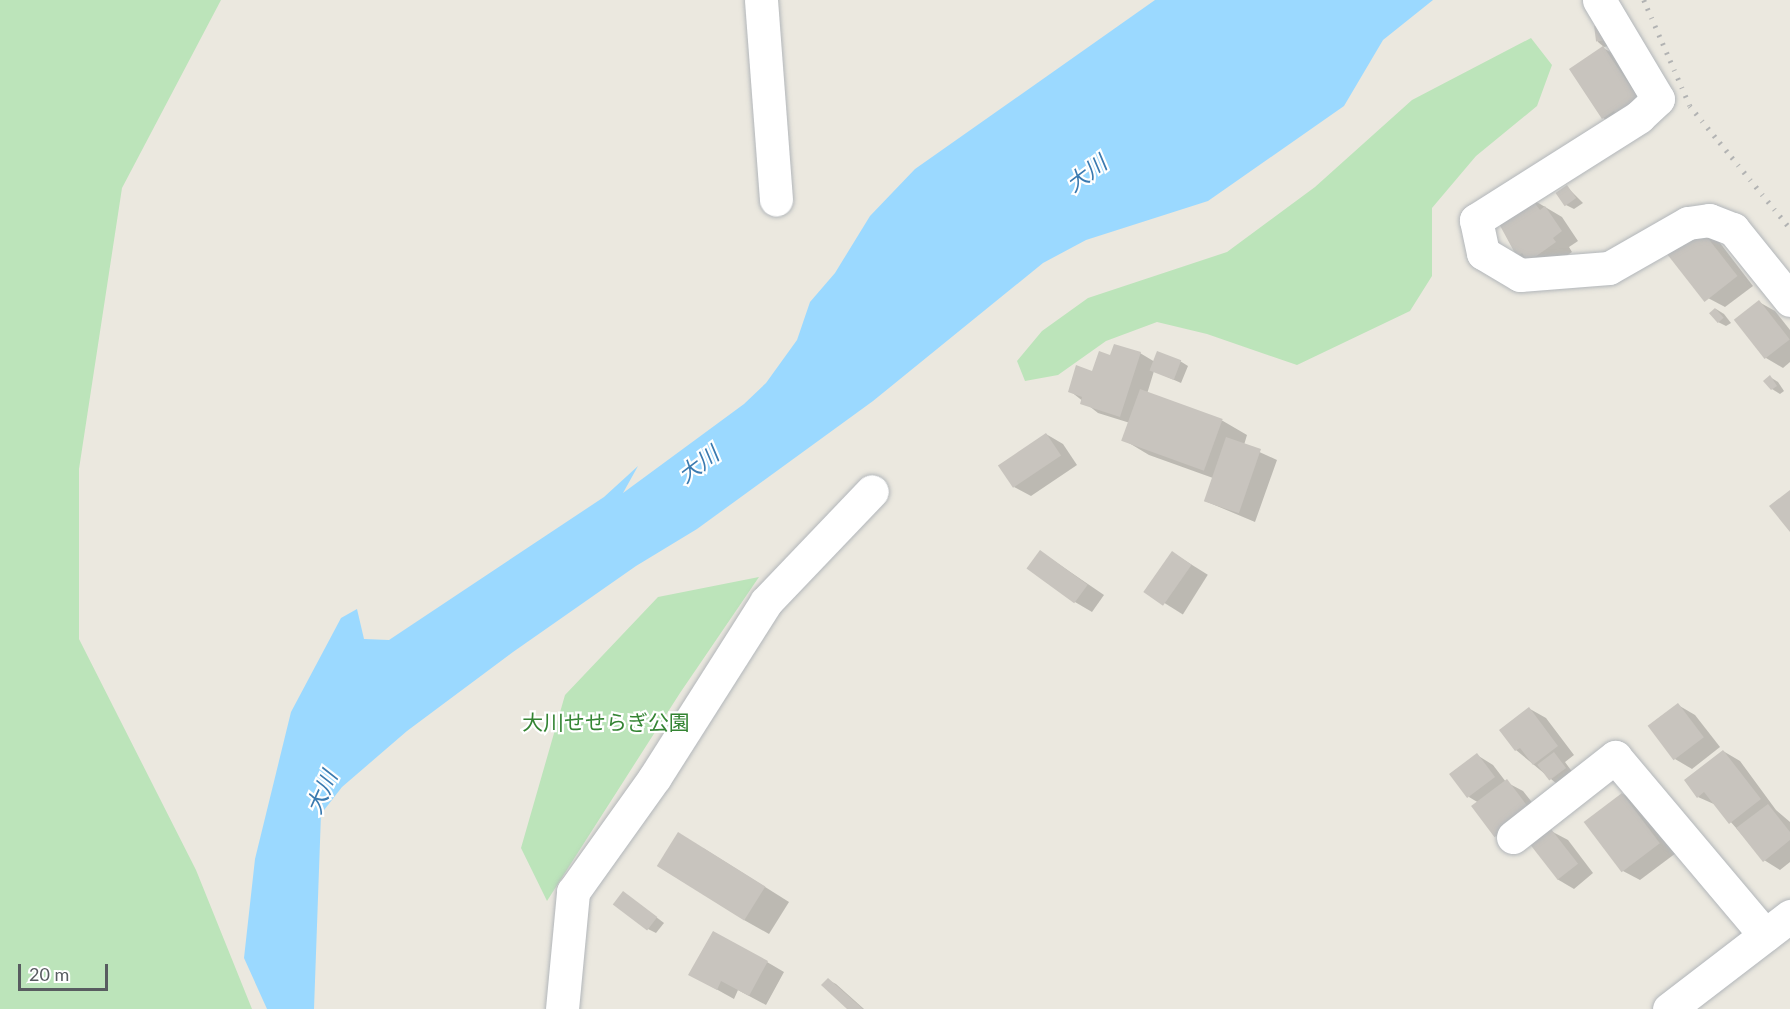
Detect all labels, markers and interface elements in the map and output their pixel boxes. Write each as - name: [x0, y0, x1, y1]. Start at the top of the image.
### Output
- water label: 大川: [1060, 149, 1112, 197]
- water label: 大川: [672, 440, 724, 488]
- park label: 大川せせらぎ公園: [522, 709, 690, 735]
- water label: 大川: [300, 767, 342, 817]
- scale bar: [21, 952, 111, 990]
- text: 20 m: [29, 963, 69, 985]

